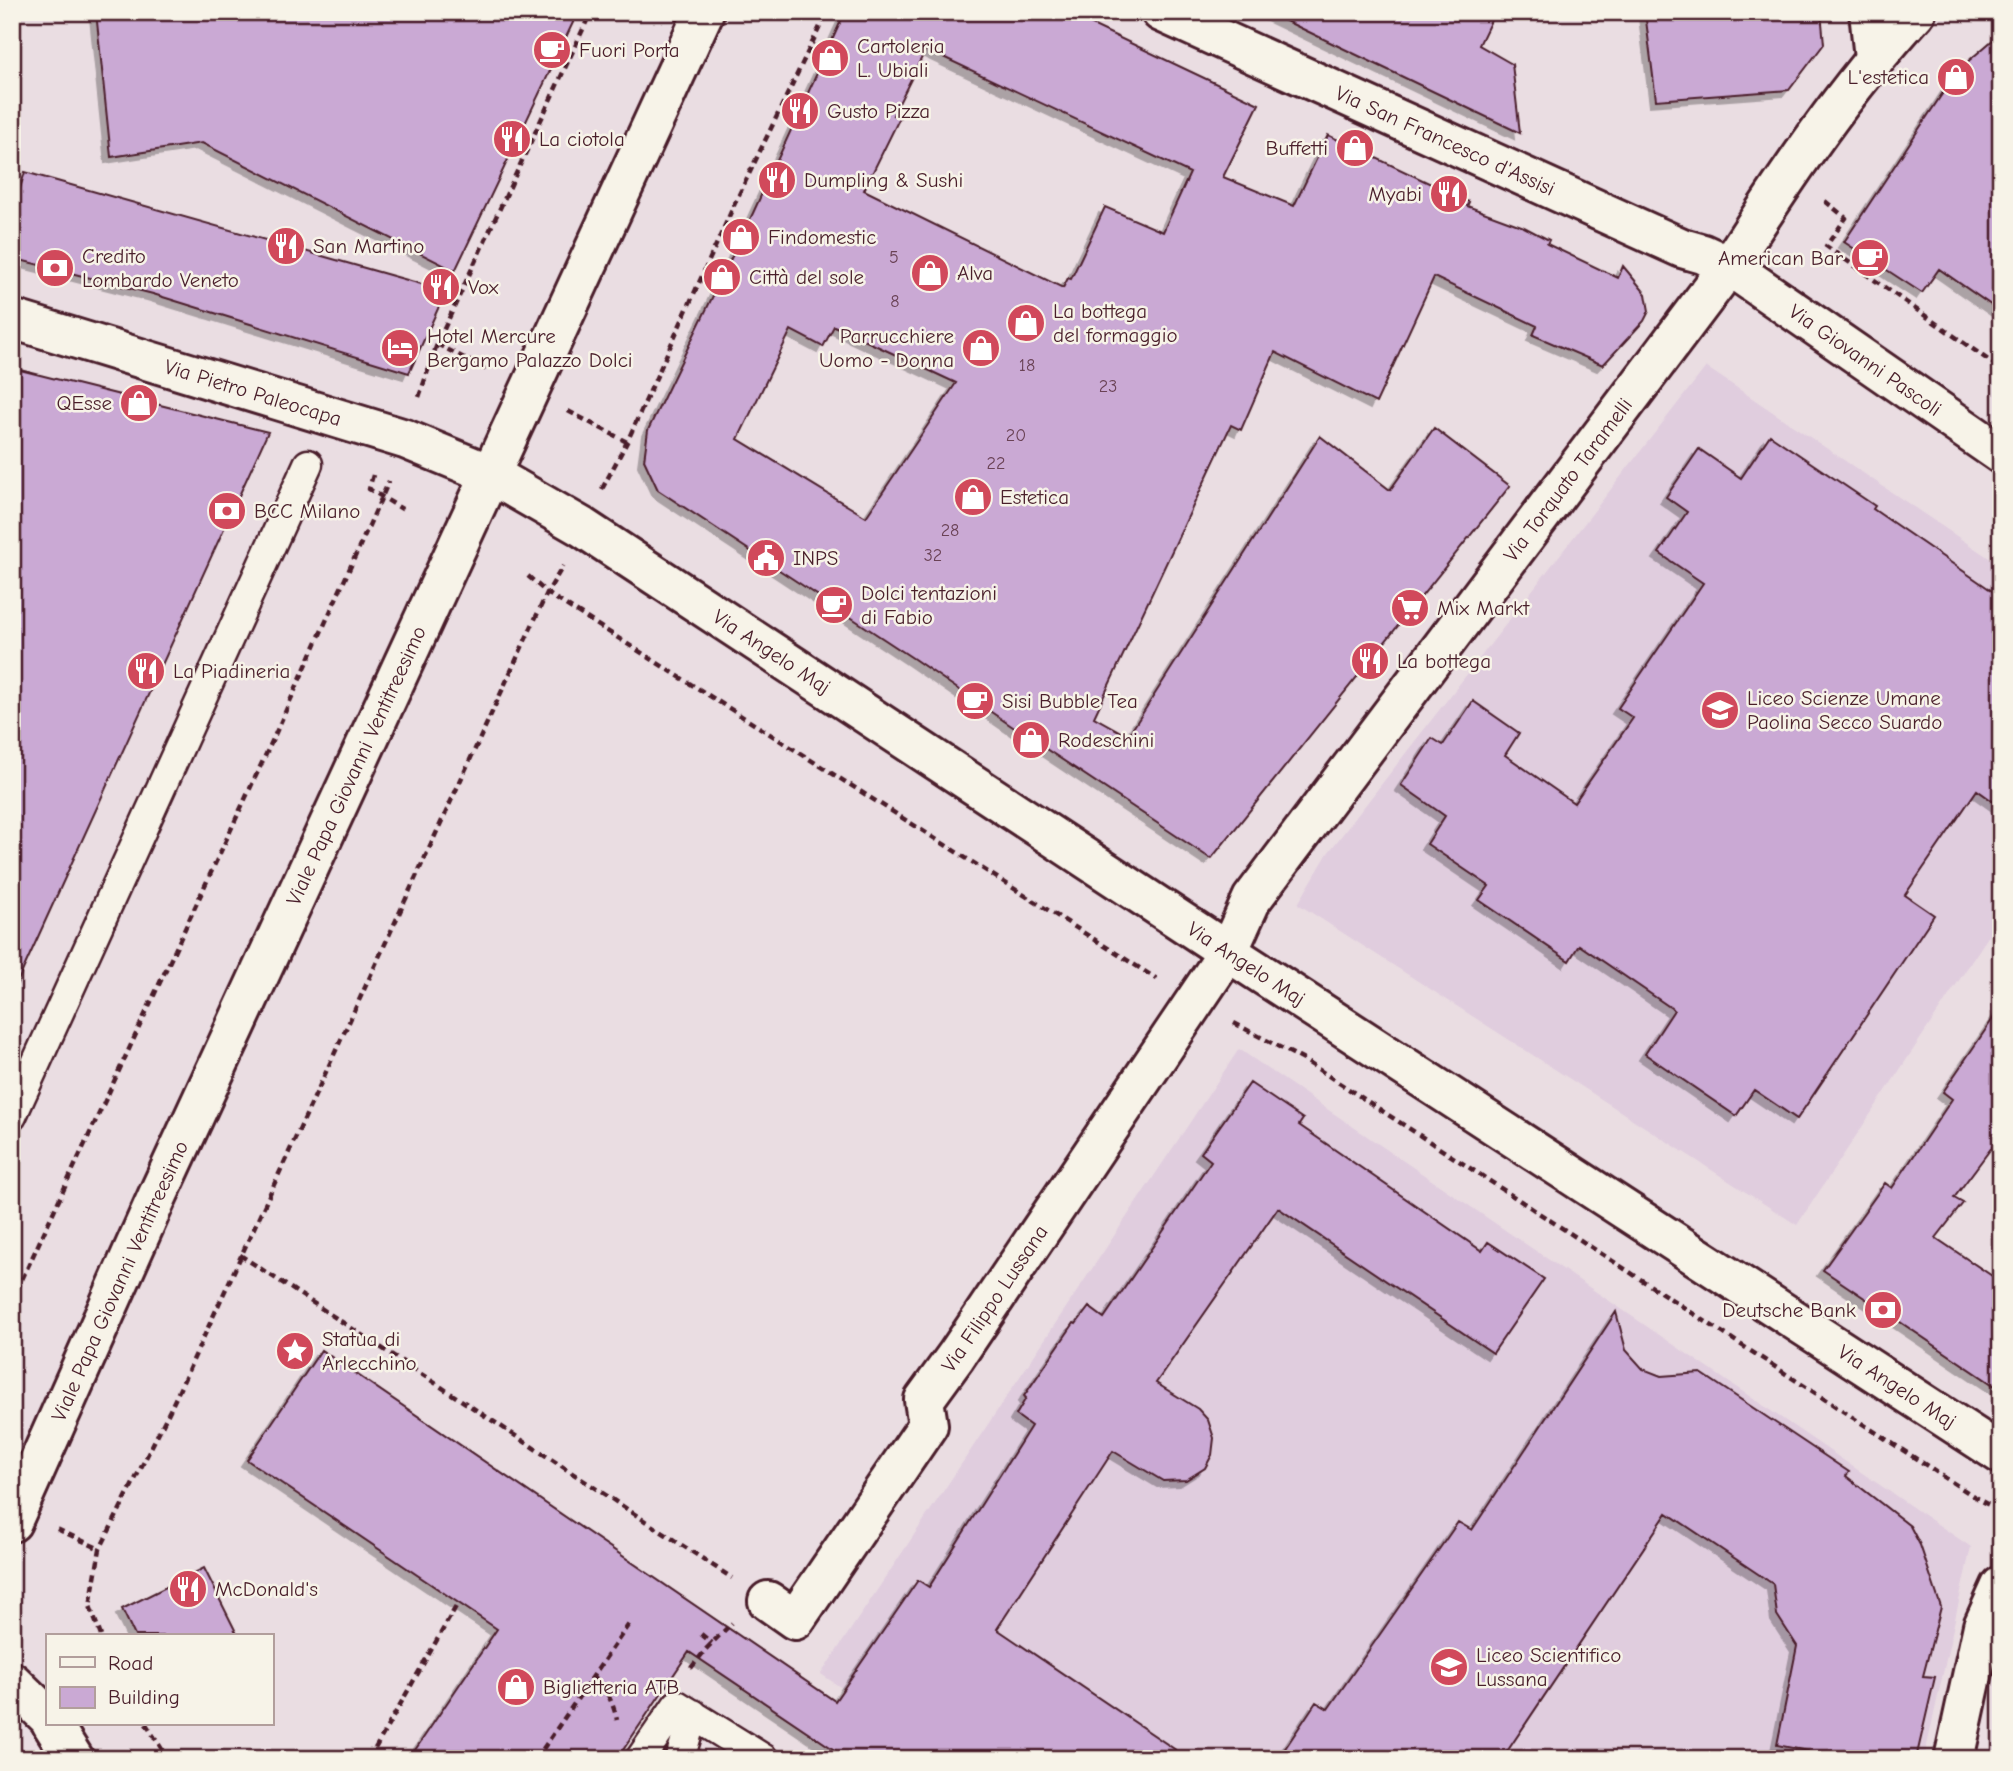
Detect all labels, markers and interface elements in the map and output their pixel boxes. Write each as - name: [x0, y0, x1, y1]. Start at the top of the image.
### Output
- cafe icon: Fuori Porta: [531, 29, 573, 71]
- place label: Cartoleria L. Ubiali: [857, 34, 945, 82]
- shop icon: Cartoleria L. Ubiali: [809, 37, 851, 79]
- place label: Fuori Porta: [579, 38, 680, 62]
- shop icon: L'estetica: [1935, 56, 1977, 98]
- place label: L'estetica: [1847, 65, 1929, 89]
- street label: Via San Francesco d'Assisi: [1332, 81, 1559, 201]
- restaurant icon: Gusto Pizza: [779, 90, 821, 132]
- place label: Gusto Pizza: [827, 99, 930, 123]
- restaurant icon: La ciotola: [491, 118, 533, 160]
- place label: La ciotola: [539, 127, 625, 151]
- shop icon: Buffetti: [1334, 127, 1376, 169]
- place label: Buffetti: [1266, 136, 1328, 160]
- restaurant icon: Dumpling & Sushi: [756, 159, 798, 201]
- place label: Dumpling & Sushi: [804, 168, 963, 192]
- restaurant icon: Myabi: [1428, 173, 1470, 215]
- place label: Myabi: [1368, 182, 1422, 206]
- shop icon: Findomestic: [720, 216, 762, 258]
- restaurant icon: San Martino: [265, 225, 307, 267]
- place label: Findomestic: [768, 225, 876, 249]
- place label: San Martino: [313, 234, 424, 258]
- cafe icon: American Bar: [1849, 237, 1891, 279]
- place label: Credito Lombardo Veneto: [82, 244, 239, 292]
- place label: American Bar: [1718, 246, 1844, 270]
- bank icon: Credito Lombardo Veneto: [34, 247, 76, 289]
- house number: 5: [889, 247, 899, 268]
- shop icon: Alva: [909, 252, 951, 294]
- shop icon: Città del sole: [701, 256, 743, 298]
- place label: Alva: [957, 261, 993, 285]
- place label: Città del sole: [749, 265, 864, 289]
- restaurant icon: Vox: [420, 266, 462, 308]
- place label: Vox: [468, 275, 499, 299]
- house number: 8: [890, 291, 900, 312]
- place label: La bottega del formaggio: [1053, 299, 1178, 347]
- street label: Via Giovanni Pascoli: [1784, 299, 1946, 421]
- shop icon: La bottega del formaggio: [1005, 302, 1047, 344]
- place label: Hotel Mercure Bergamo Palazzo Dolci: [427, 324, 633, 372]
- place label: Parrucchiere Uomo - Donna: [819, 324, 954, 372]
- hotel icon: Hotel Mercure Bergamo Palazzo Dolci: [379, 327, 421, 369]
- shop icon: Parrucchiere Uomo - Donna: [960, 327, 1002, 369]
- street label: Via Pietro Paleocapa: [161, 354, 345, 431]
- house number: 18: [1019, 355, 1035, 376]
- house number: 23: [1099, 376, 1117, 397]
- shop icon: QEsse: [118, 382, 160, 424]
- place label: QEsse: [57, 391, 112, 415]
- street label: Via Torquato Taramelli: [1499, 393, 1637, 566]
- house number: 20: [1006, 425, 1026, 446]
- house number: 22: [987, 453, 1005, 474]
- shop icon: Estetica: [952, 476, 994, 518]
- place label: Estetica: [1000, 485, 1069, 509]
- bank icon: BCC Milano: [206, 490, 248, 532]
- place label: BCC Milano: [254, 499, 360, 523]
- house number: 28: [941, 520, 959, 541]
- public building icon: INPS: [745, 537, 787, 579]
- house number: 32: [924, 545, 942, 566]
- place label: INPS: [793, 546, 838, 570]
- place label: Dolci tentazioni di Fabio: [861, 581, 997, 629]
- cafe icon: Dolci tentazioni di Fabio: [813, 584, 855, 626]
- supermarket icon: Mix Markt: [1389, 587, 1431, 629]
- place label: Mix Markt: [1437, 596, 1530, 620]
- street label: Via Angelo Maj: [708, 604, 835, 699]
- street label: Viale Papa Giovanni Ventitreesimo: [281, 622, 431, 909]
- restaurant icon: La bottega: [1349, 640, 1391, 682]
- place label: La bottega: [1397, 649, 1491, 673]
- restaurant icon: La Piadineria: [125, 650, 167, 692]
- place label: La Piadineria: [173, 659, 290, 683]
- cafe icon: Sisi Bubble Tea: [954, 680, 996, 722]
- place label: Liceo Scienze Umane Paolina Secco Suardo: [1747, 686, 1942, 734]
- place label: Sisi Bubble Tea: [1002, 689, 1138, 713]
- school or university icon: Liceo Scienze Umane Paolina Secco Suardo: [1699, 689, 1741, 731]
- shop icon: Rodeschini: [1010, 719, 1052, 761]
- place label: Rodeschini: [1058, 728, 1154, 752]
- street label: Via Angelo Maj: [1183, 917, 1310, 1011]
- street label: Viale Papa Giovanni Ventitreesimo: [47, 1137, 193, 1425]
- street label: Via Filippo Lussana: [936, 1220, 1053, 1377]
- bank icon: Deutsche Bank: [1862, 1289, 1904, 1331]
- place label: Deutsche Bank: [1722, 1298, 1856, 1322]
- place label: Statua di Arlecchino: [322, 1327, 417, 1375]
- place icon: Statua di Arlecchino: [274, 1330, 316, 1372]
- street label: Via Angelo Maj: [1834, 1339, 1960, 1433]
- restaurant icon: McDonald's: [167, 1568, 209, 1610]
- place label: McDonald's: [215, 1577, 318, 1601]
- legend: [46, 1634, 273, 1726]
- place label: Liceo Scientifico Lussana: [1476, 1643, 1621, 1691]
- school or university icon: Liceo Scientifico Lussana: [1428, 1646, 1470, 1688]
- text: Road: [108, 1651, 153, 1675]
- shop icon: Biglietteria ATB: [495, 1666, 537, 1708]
- place label: Biglietteria ATB: [543, 1675, 679, 1699]
- text: Building: [108, 1685, 180, 1709]

